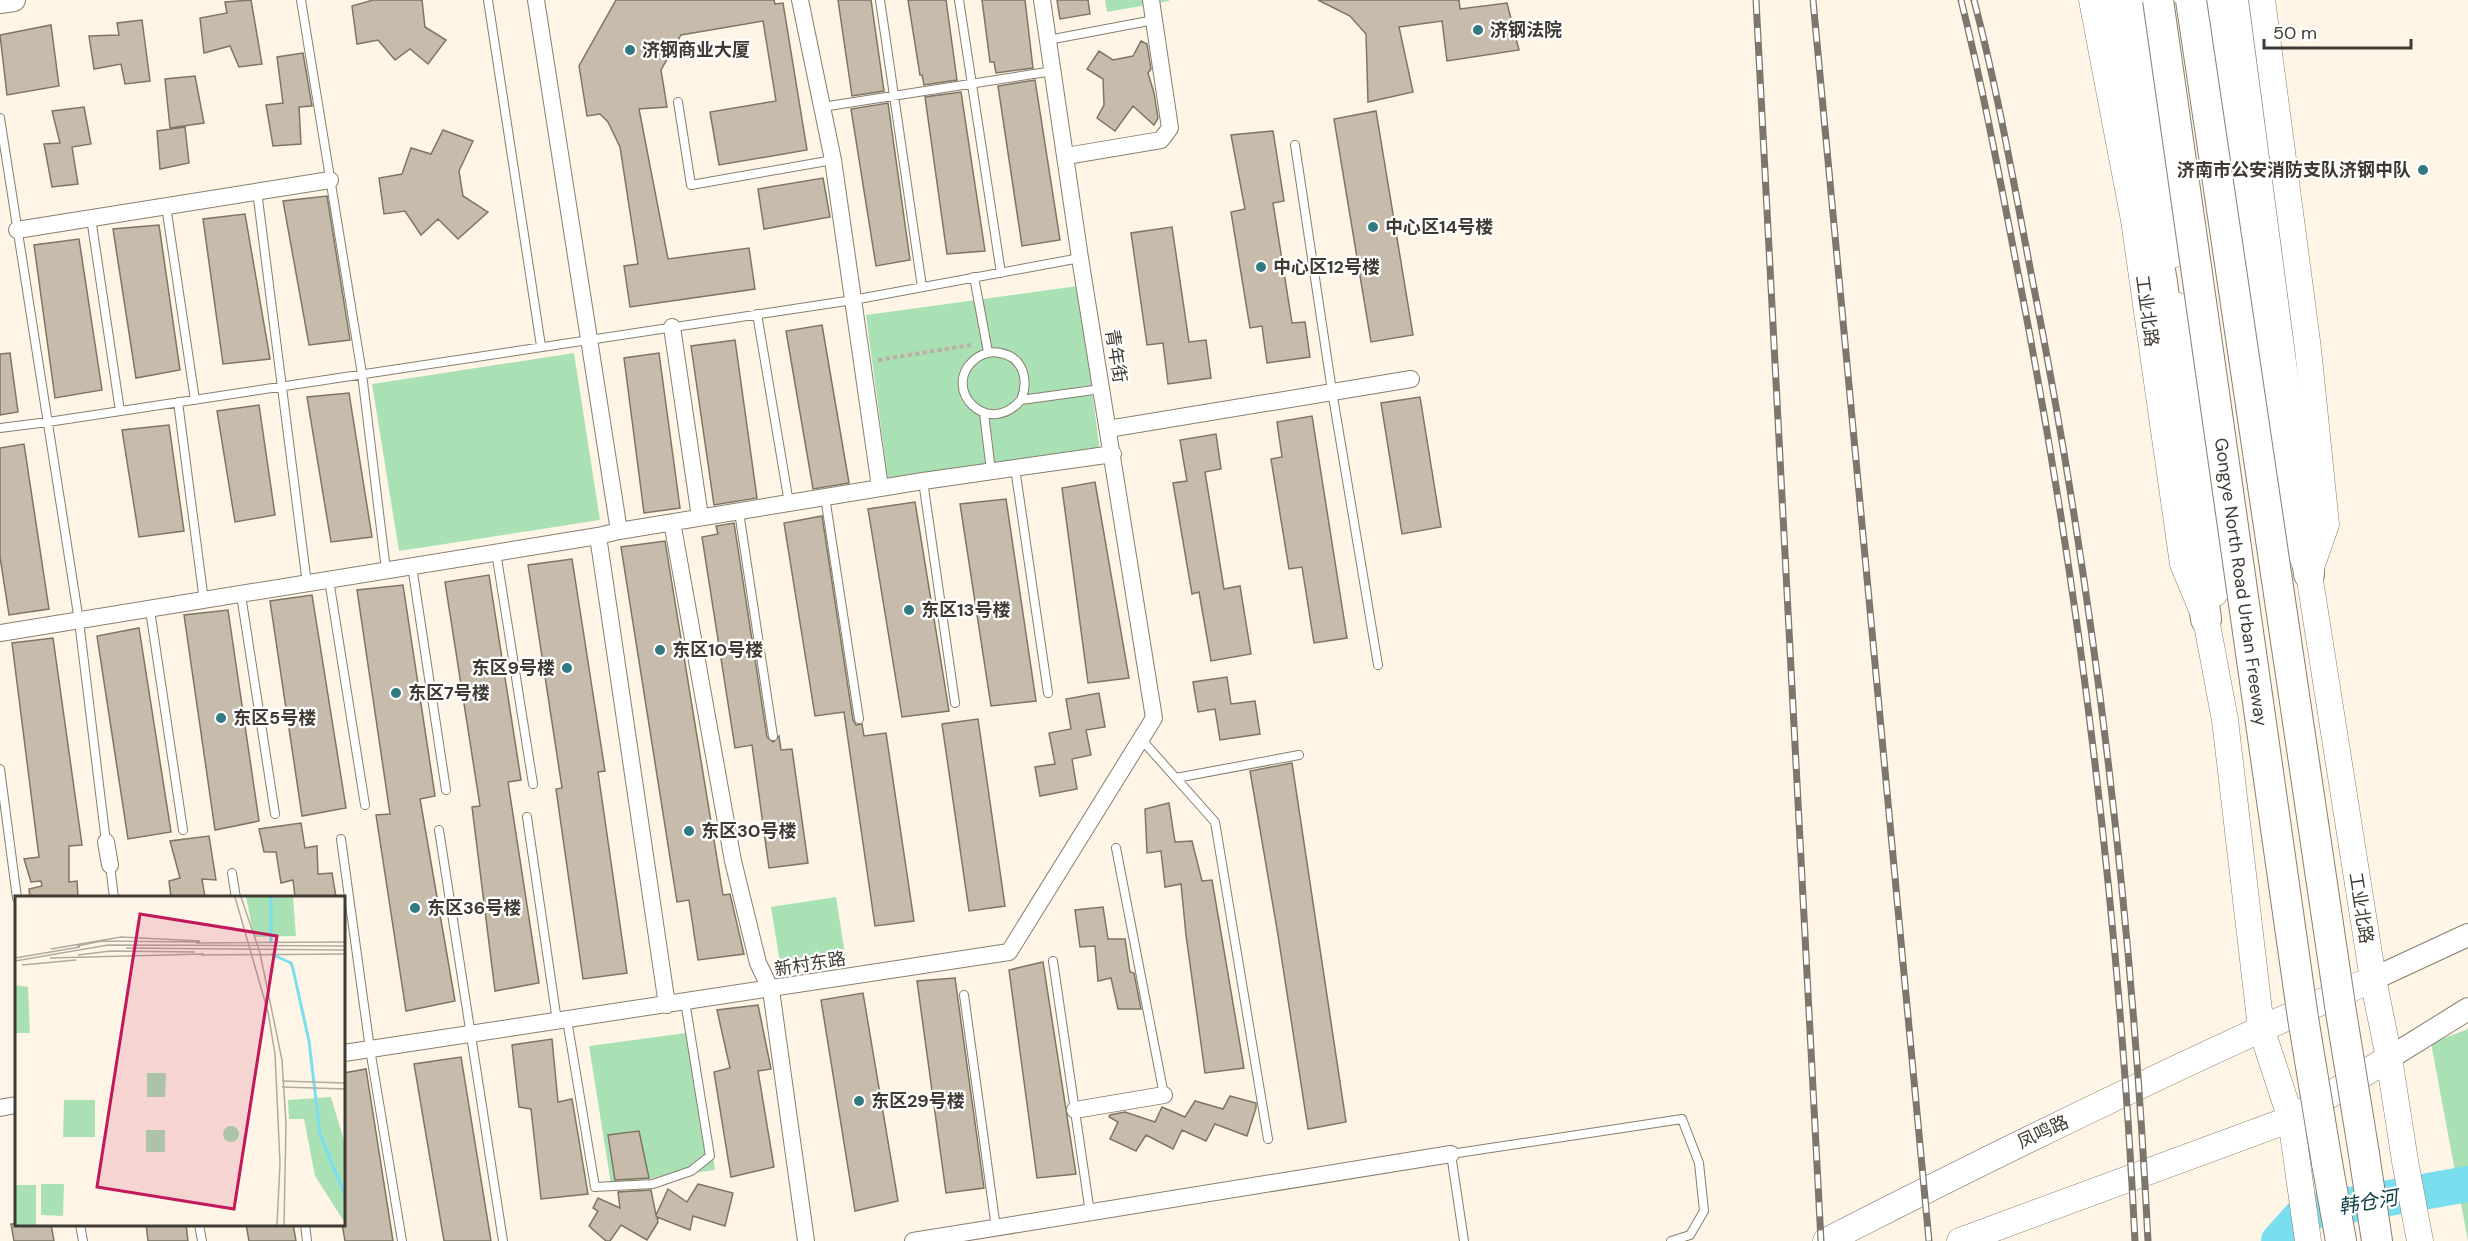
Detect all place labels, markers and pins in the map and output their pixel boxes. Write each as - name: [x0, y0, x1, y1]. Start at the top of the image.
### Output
- place label: 济钢法院: [1490, 18, 1562, 42]
- marker: 济钢法院: [1471, 23, 1485, 37]
- place label: 济钢商业大厦: [642, 38, 750, 62]
- marker: 济钢商业大厦: [623, 43, 637, 57]
- place label: 济南市公安消防支队济钢中队: [2177, 158, 2411, 182]
- marker: 济南市公安消防支队济钢中队: [2416, 163, 2430, 177]
- place label: 中心区14号楼: [1385, 215, 1493, 239]
- marker: 中心区14号楼: [1366, 220, 1380, 234]
- place label: 中心区12号楼: [1273, 255, 1380, 279]
- marker: 中心区12号楼: [1254, 260, 1268, 274]
- place label: 东区13号楼: [921, 598, 1010, 622]
- marker: 东区13号楼: [902, 603, 916, 617]
- place label: 东区10号楼: [672, 638, 763, 662]
- marker: 东区10号楼: [653, 643, 667, 657]
- place label: 东区9号楼: [472, 656, 555, 680]
- marker: 东区9号楼: [560, 661, 574, 675]
- place label: 东区7号楼: [408, 681, 490, 705]
- marker: 东区7号楼: [389, 686, 403, 700]
- place label: 东区5号楼: [233, 706, 316, 730]
- marker: 东区5号楼: [214, 711, 228, 725]
- place label: 东区30号楼: [701, 819, 797, 843]
- marker: 东区30号楼: [682, 824, 696, 838]
- place label: 东区36号楼: [427, 896, 521, 920]
- marker: 东区36号楼: [408, 901, 422, 915]
- place label: 东区29号楼: [871, 1089, 965, 1113]
- marker: 东区29号楼: [852, 1094, 866, 1108]

